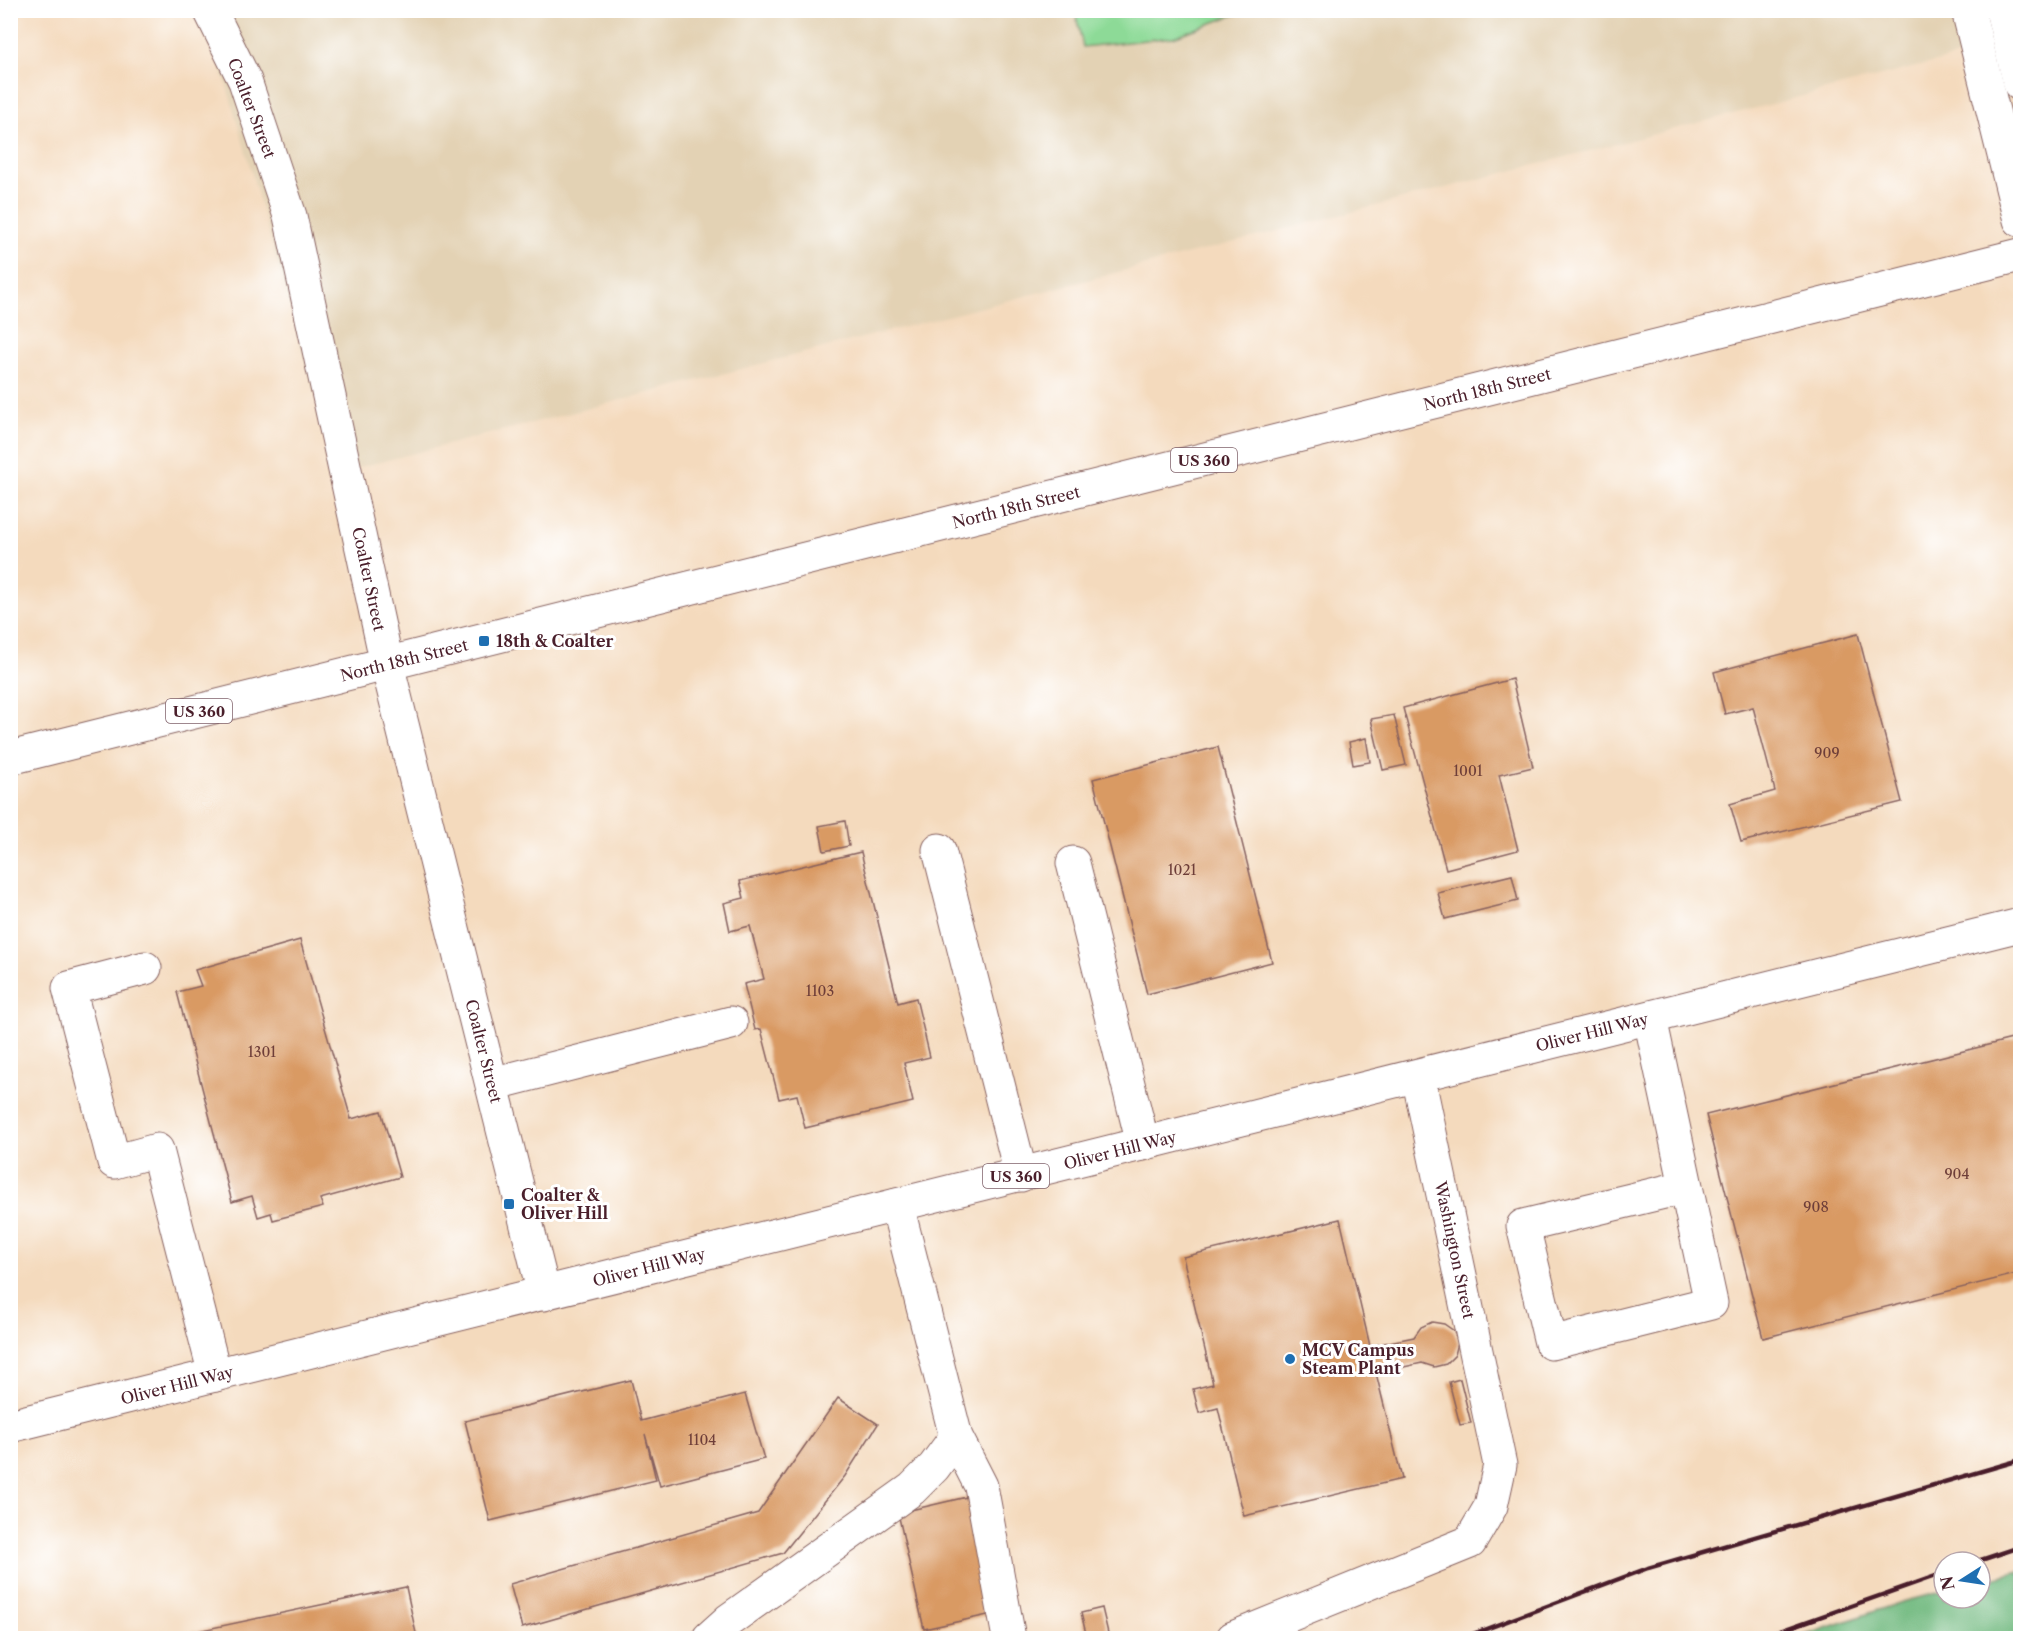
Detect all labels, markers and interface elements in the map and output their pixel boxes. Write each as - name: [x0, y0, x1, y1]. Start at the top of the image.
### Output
- street label: Coalter Street: [224, 55, 280, 161]
- street label: North 18th Street: [1421, 363, 1553, 415]
- road number: US 360: [1171, 448, 1237, 472]
- street label: North 18th Street: [950, 481, 1082, 533]
- street label: Coalter Street: [348, 525, 390, 633]
- place label: 18th & Coalter: [496, 631, 613, 651]
- street label: North 18th Street: [338, 634, 470, 686]
- marker: 18th & Coalter: [477, 634, 491, 648]
- road number: US 360: [166, 699, 232, 723]
- house number: 909: [1814, 744, 1840, 762]
- house number: 1001: [1453, 762, 1483, 780]
- house number: 1021: [1168, 861, 1196, 879]
- house number: 1103: [806, 982, 834, 1000]
- street label: Coalter Street: [461, 997, 507, 1105]
- street label: Oliver Hill Way: [1534, 1008, 1651, 1056]
- house number: 1301: [248, 1043, 276, 1061]
- street label: Oliver Hill Way: [1062, 1126, 1179, 1174]
- road number: US 360: [983, 1164, 1049, 1188]
- house number: 904: [1944, 1165, 1970, 1183]
- street label: Washington Street: [1430, 1179, 1479, 1321]
- place label: Coalter & Oliver Hill: [521, 1185, 608, 1223]
- marker: Coalter & Oliver Hill: [502, 1197, 516, 1211]
- house number: 908: [1803, 1198, 1829, 1216]
- street label: Oliver Hill Way: [591, 1243, 708, 1291]
- place label: MCV Campus Steam Plant: [1302, 1340, 1414, 1378]
- marker: MCV Campus Steam Plant: [1283, 1352, 1297, 1366]
- street label: Oliver Hill Way: [119, 1361, 236, 1409]
- house number: 1104: [688, 1431, 716, 1449]
- north arrow: [1932, 1550, 1992, 1610]
- text: N: [1936, 1574, 1959, 1592]

